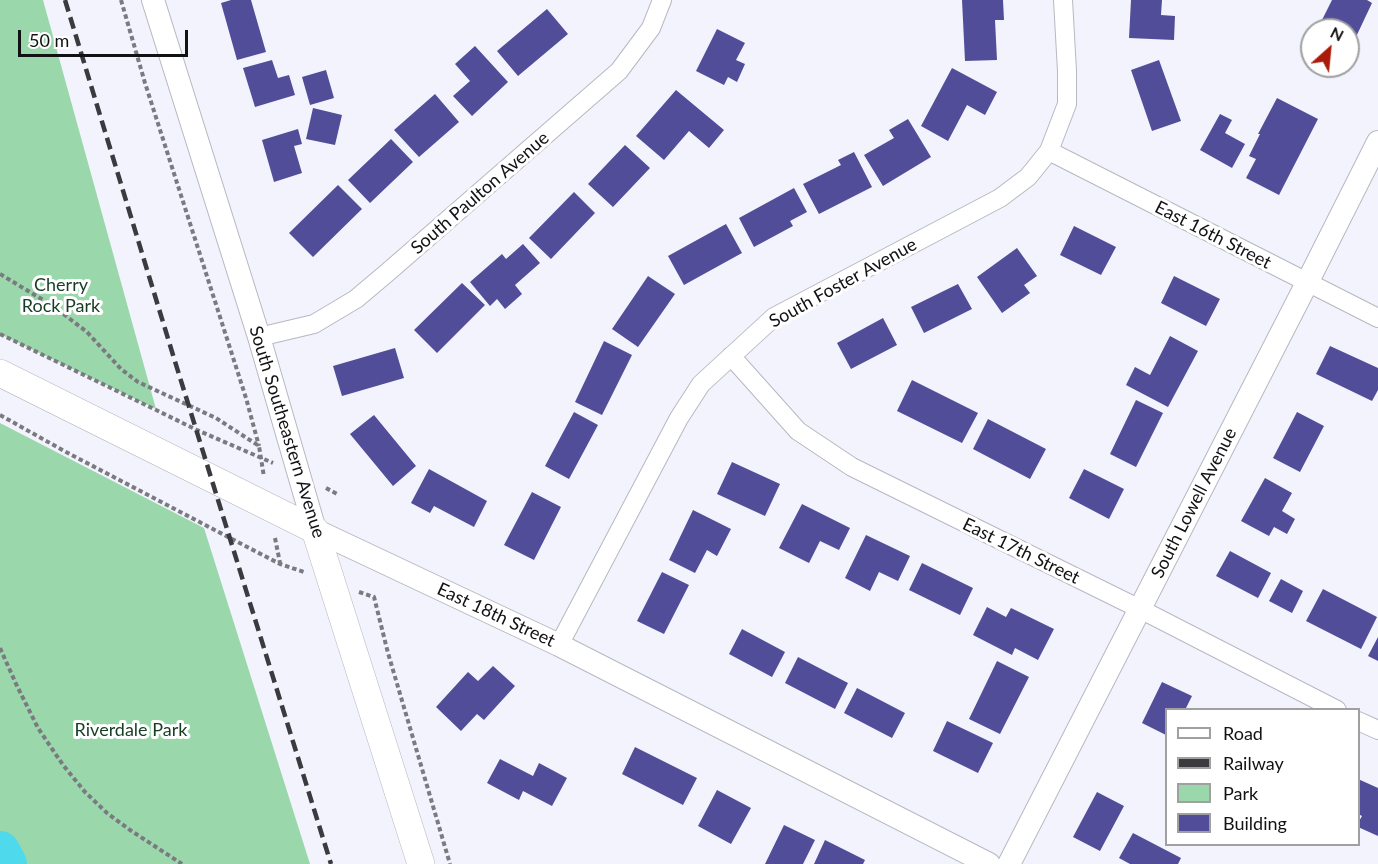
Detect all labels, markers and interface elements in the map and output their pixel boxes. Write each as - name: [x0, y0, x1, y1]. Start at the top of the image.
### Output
- scale bar: [21, 18, 190, 56]
- north arrow: [1300, 18, 1360, 78]
- text: N: [1328, 22, 1347, 45]
- text: 50 m: [29, 29, 69, 51]
- street label: South Paulton Avenue: [407, 127, 553, 259]
- street label: East 16th Street: [1151, 196, 1275, 274]
- street label: South Foster Avenue: [766, 234, 920, 332]
- park label: Cherry Rock Park: [22, 274, 100, 316]
- street label: South Southeastern Avenue: [244, 323, 330, 541]
- street label: South Lowell Avenue: [1147, 424, 1241, 582]
- street label: East 17th Street: [959, 513, 1083, 589]
- street label: East 18th Street: [434, 578, 558, 652]
- legend: [1165, 708, 1360, 846]
- park label: Riverdale Park: [75, 719, 187, 741]
- text: Road: [1223, 722, 1263, 744]
- text: Railway: [1223, 752, 1284, 774]
- text: Park: [1223, 782, 1258, 804]
- text: Building: [1223, 812, 1287, 834]

